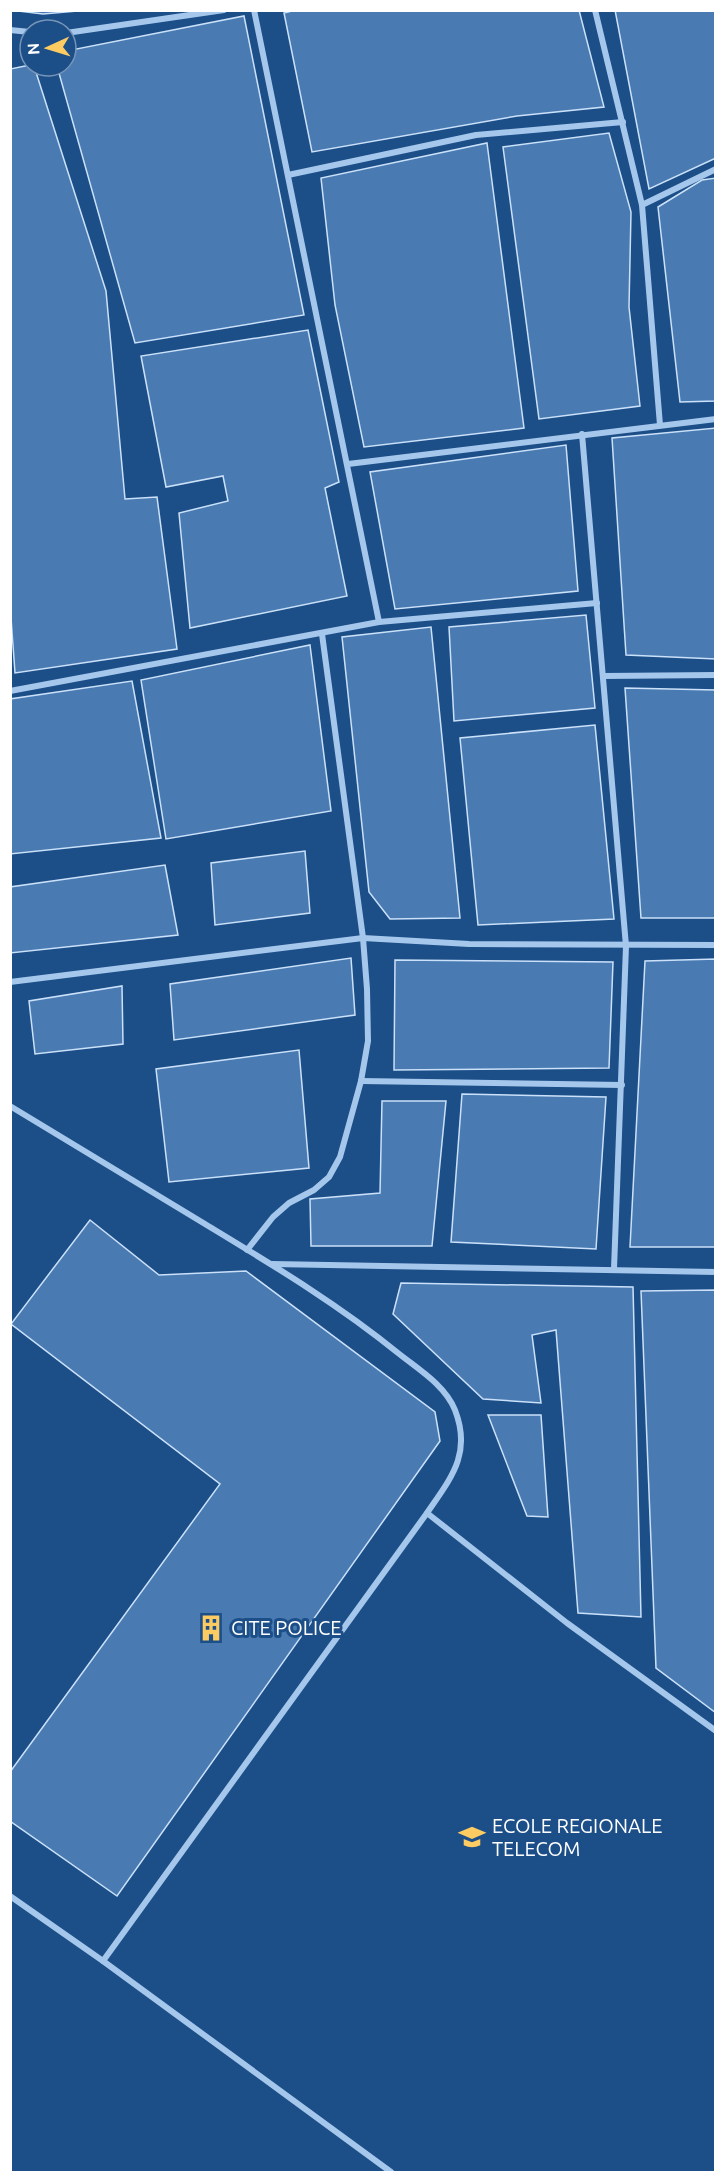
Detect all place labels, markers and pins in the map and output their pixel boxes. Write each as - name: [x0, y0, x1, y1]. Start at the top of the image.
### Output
- building icon: CITE POLICE: [196, 1613, 226, 1643]
- place label: CITE POLICE: [231, 1616, 342, 1639]
- place label: ECOLE REGIONALE TELECOM: [492, 1814, 662, 1860]
- school or university icon: ECOLE REGIONALE TELECOM: [457, 1822, 487, 1852]

